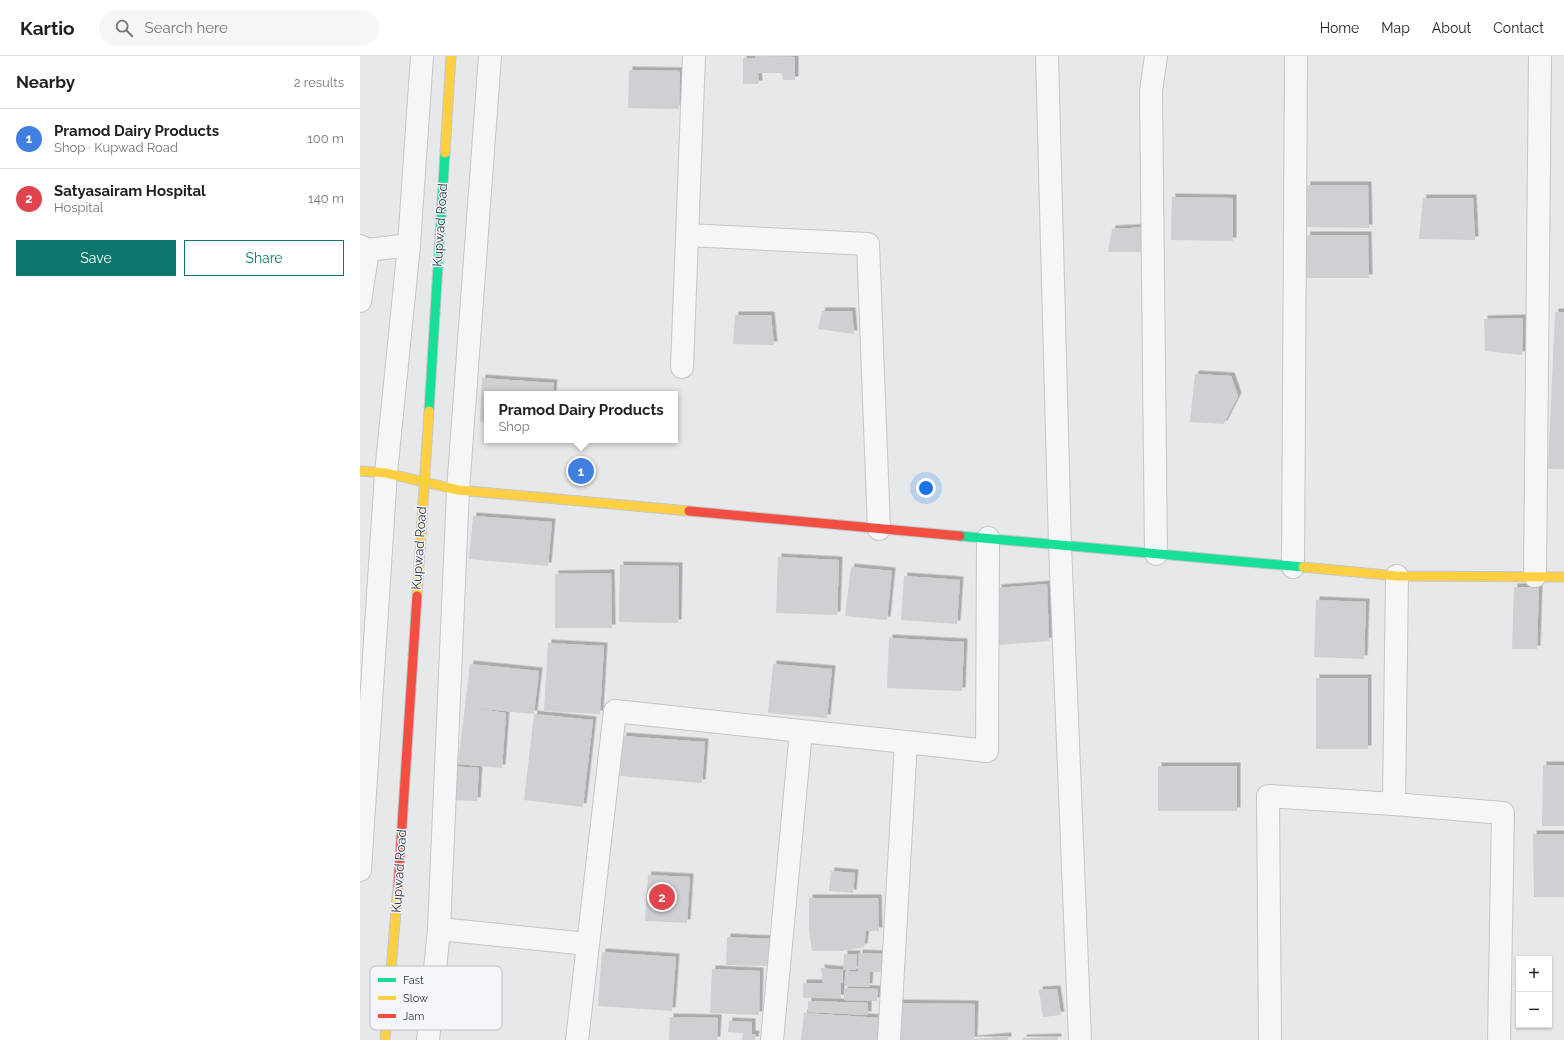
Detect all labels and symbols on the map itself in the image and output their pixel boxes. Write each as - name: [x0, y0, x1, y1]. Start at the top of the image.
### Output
- street label: Kupwad Road: [430, 183, 450, 267]
- pin: 1: [568, 456, 594, 486]
- your location: [916, 478, 936, 498]
- street label: Kupwad Road: [409, 506, 429, 590]
- street label: Kupwad Road: [389, 829, 409, 913]
- pin: 2: [649, 882, 675, 912]
- legend: [370, 966, 502, 1030]
- text: Fast: [403, 974, 424, 987]
- text: Slow: [403, 992, 428, 1005]
- text: Jam: [403, 1010, 424, 1023]

